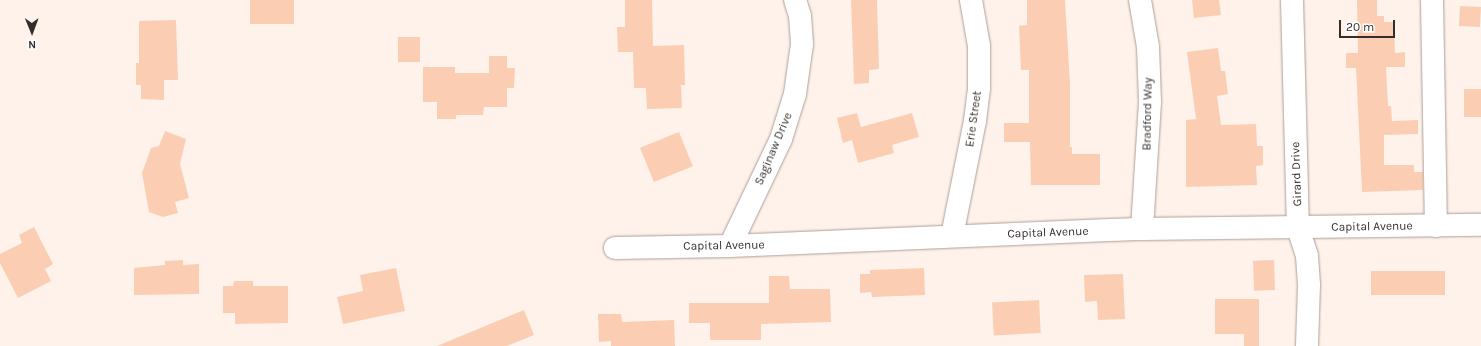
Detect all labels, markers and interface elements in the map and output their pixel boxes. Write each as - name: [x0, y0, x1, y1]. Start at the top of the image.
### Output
- north arrow: [12, 12, 52, 52]
- scale bar: [1341, 12, 1397, 38]
- text: 20 m: [1346, 20, 1374, 34]
- text: N: [28, 38, 36, 51]
- street label: Bradford Way: [1140, 77, 1156, 151]
- street label: Erie Street: [963, 90, 985, 148]
- street label: Saginaw Drive: [752, 110, 796, 188]
- street label: Girard Drive: [1289, 141, 1305, 207]
- street label: Capital Avenue: [1331, 219, 1413, 235]
- street label: Capital Avenue: [1007, 224, 1089, 242]
- street label: Capital Avenue: [683, 238, 765, 254]

